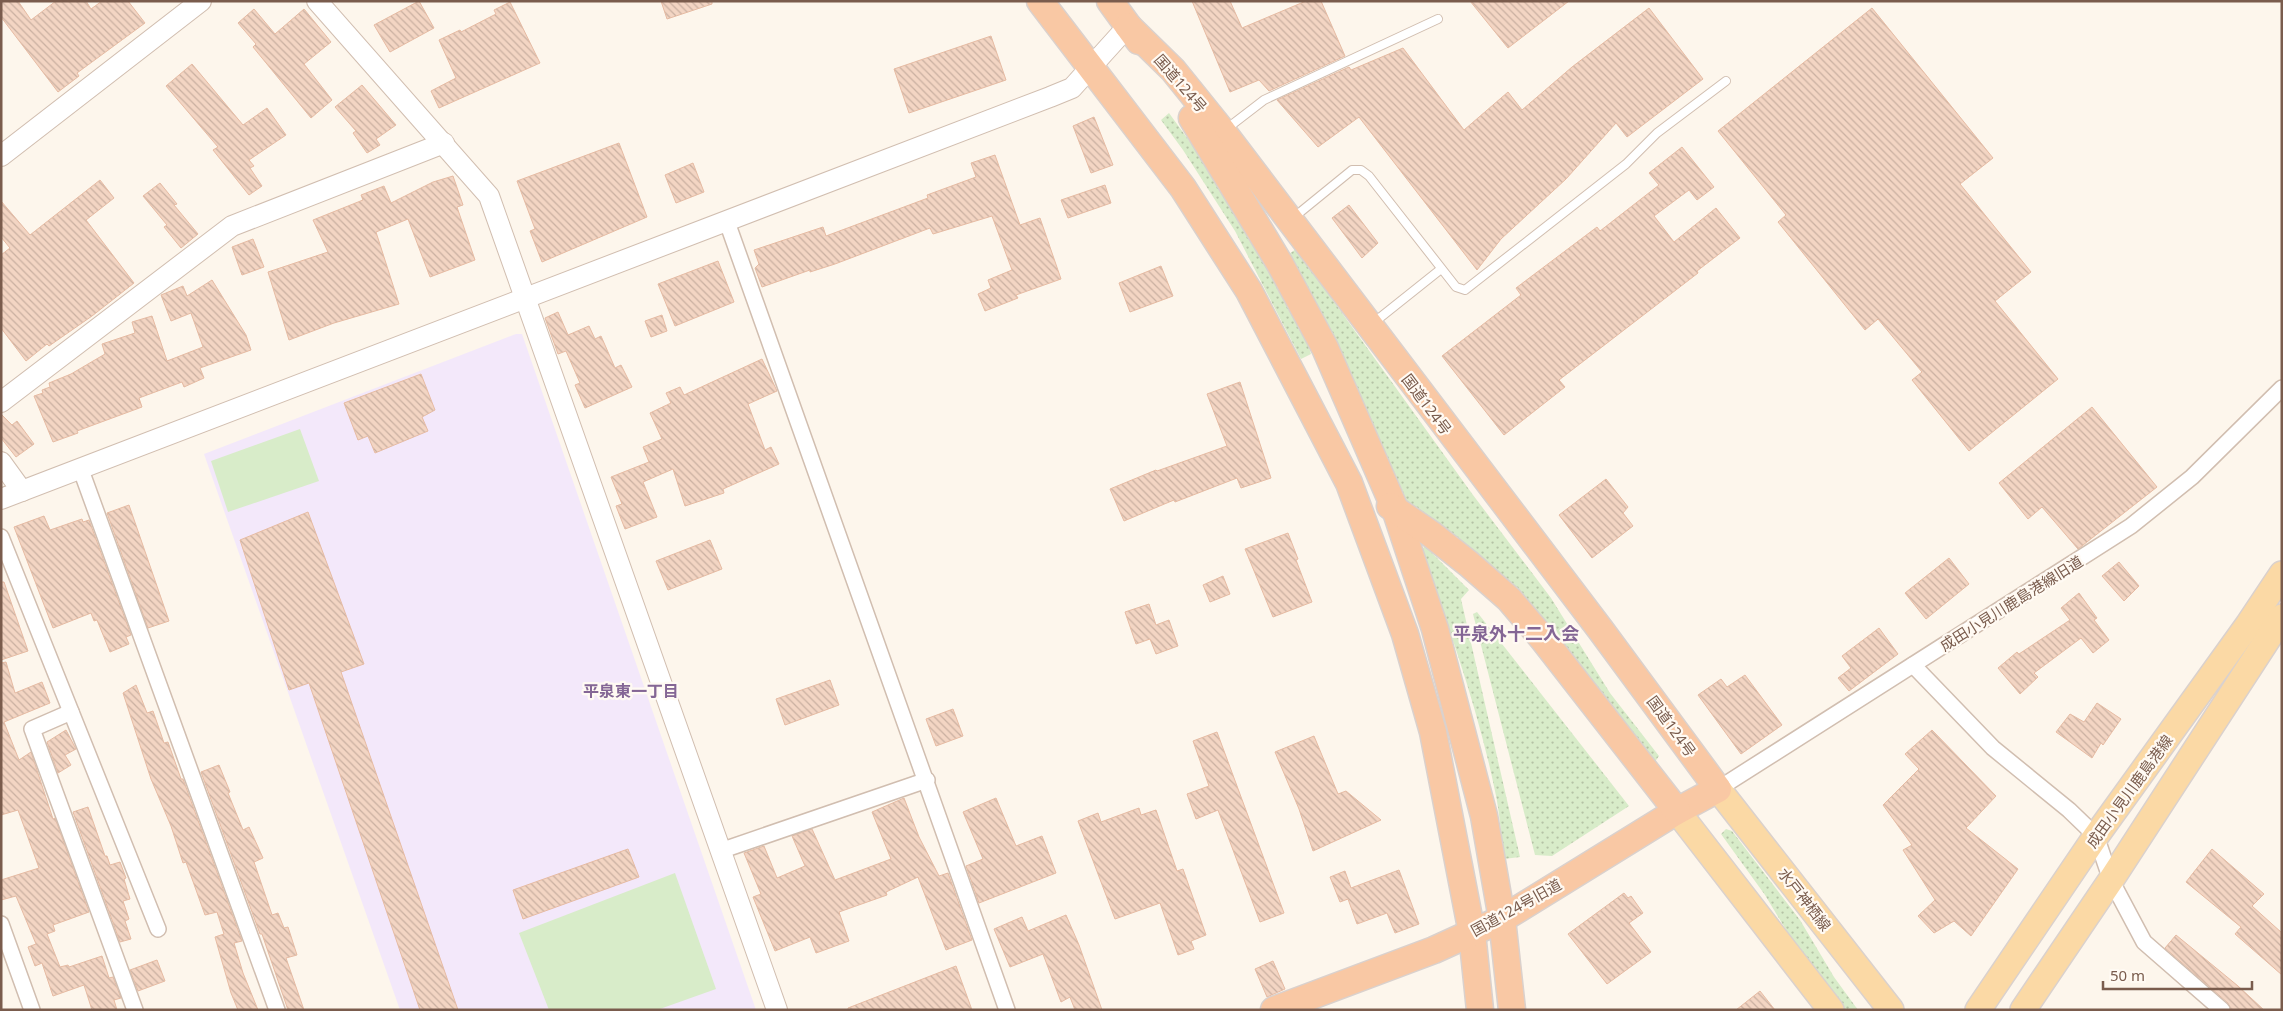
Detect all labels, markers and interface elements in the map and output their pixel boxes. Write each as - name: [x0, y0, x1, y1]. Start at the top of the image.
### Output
- street label: 国道124号: [1150, 50, 1212, 116]
- street label: 国道124号: [1398, 370, 1456, 438]
- street label: 成田小見川鹿島港線旧道: [1936, 551, 2086, 655]
- district label: 平泉外十二入会: [1453, 621, 1579, 645]
- district label: 平泉東一丁目: [583, 680, 679, 702]
- street label: 国道124号: [1643, 692, 1701, 760]
- street label: 成田小見川鹿島港線: [2081, 731, 2177, 851]
- street label: 水戸神栖線: [1774, 863, 1836, 935]
- street label: 国道124号旧道: [1467, 874, 1565, 940]
- scale bar: [2103, 958, 2252, 990]
- text: 50 m: [2110, 965, 2145, 985]

